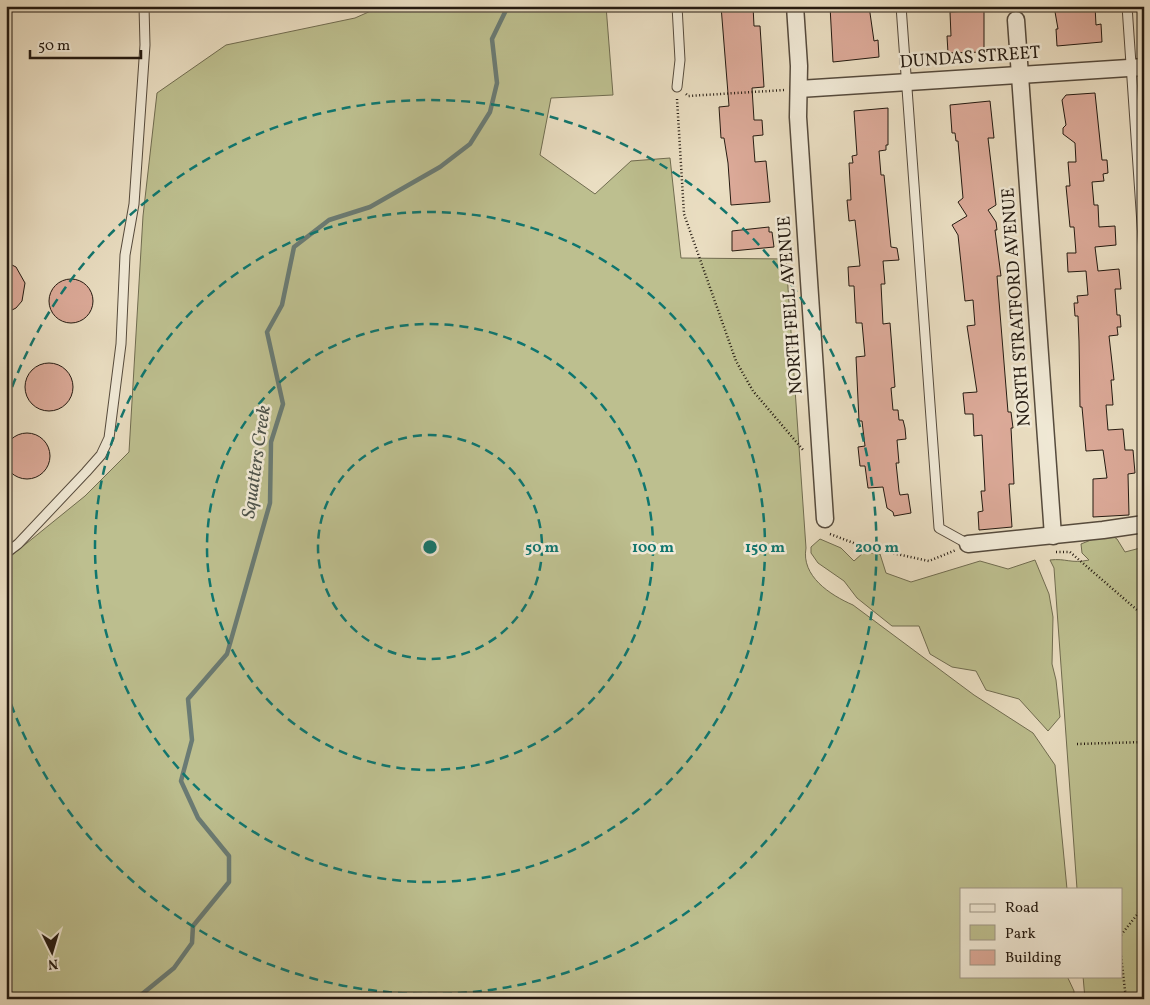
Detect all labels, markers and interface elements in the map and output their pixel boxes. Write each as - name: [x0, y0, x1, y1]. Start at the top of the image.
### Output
- scale bar: [30, 28, 141, 60]
- text: 50 m: [38, 36, 70, 57]
- street label: DUNDAS STREET: [899, 41, 1042, 75]
- street label: NORTH STRATFORD AVENUE: [996, 186, 1038, 427]
- street label: NORTH FELL AVENUE: [772, 215, 810, 395]
- water label: Squatters Creek: [236, 404, 278, 520]
- centre of rings: [421, 538, 439, 556]
- text: 50 m: [525, 538, 559, 559]
- text: 100 m: [632, 538, 675, 559]
- text: 150 m: [745, 538, 785, 559]
- text: 200 m: [855, 538, 899, 559]
- legend: [960, 888, 1122, 978]
- text: Road: [1005, 898, 1039, 919]
- text: Park: [1005, 924, 1036, 945]
- north arrow: [28, 928, 78, 978]
- text: Building: [1005, 948, 1062, 969]
- text: N: [47, 954, 59, 973]

